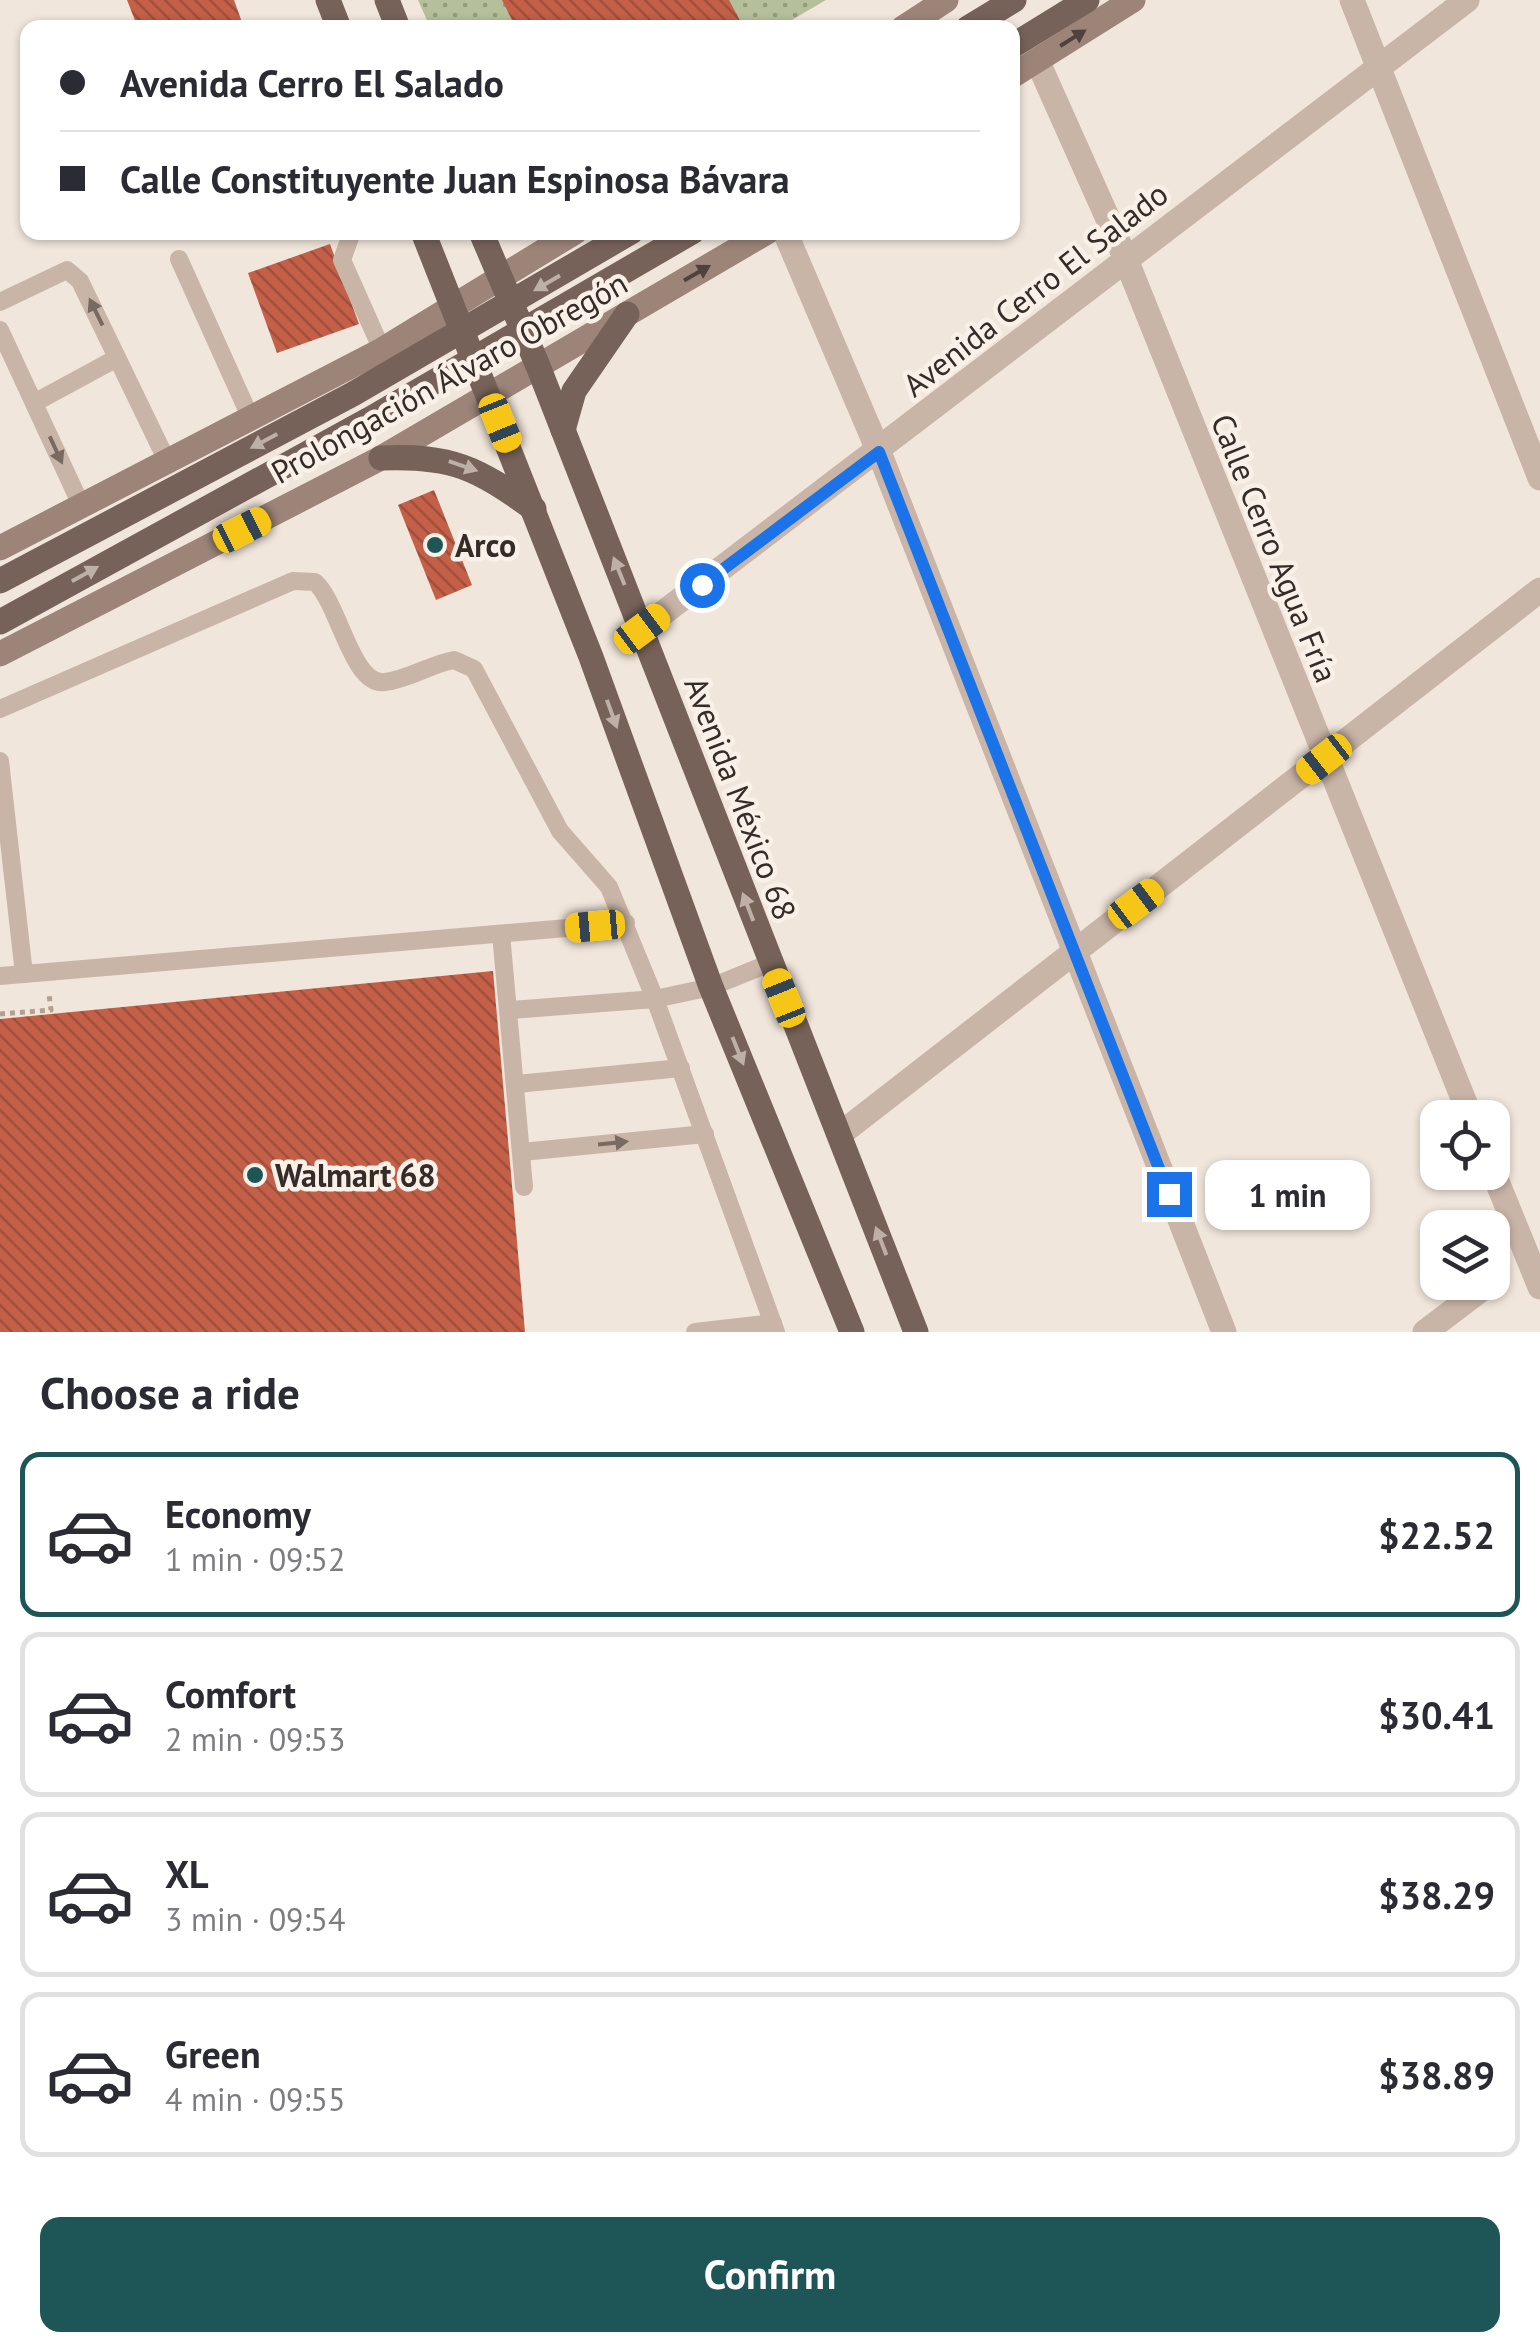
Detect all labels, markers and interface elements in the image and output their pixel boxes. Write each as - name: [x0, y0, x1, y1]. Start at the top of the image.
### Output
- one-way arrow: [1059, 29, 1086, 48]
- text: Avenida Cerro El Salado: [120, 58, 504, 107]
- text: Calle Constituyente Juan Espinosa Bávara: [120, 154, 790, 203]
- street label: Avenida Cerro El Salado: [894, 172, 1176, 406]
- street label: Prolongación Álvaro Obregón: [264, 261, 634, 493]
- one-way arrow: [683, 265, 711, 283]
- one-way arrow: [533, 274, 562, 291]
- one-way arrow: [87, 298, 104, 327]
- car: [475, 390, 525, 456]
- street label: Calle Cerro Agua Fría: [1202, 408, 1348, 688]
- one-way arrow: [249, 432, 278, 449]
- one-way arrow: [48, 435, 64, 465]
- one-way arrow: [449, 459, 479, 474]
- car: [208, 503, 276, 557]
- place label: Arco: [455, 524, 516, 566]
- marker: Arco: [424, 534, 446, 556]
- one-way arrow: [611, 555, 627, 585]
- route start: [680, 563, 725, 608]
- one-way arrow: [71, 565, 99, 583]
- car: [609, 599, 675, 659]
- street label: Avenida México 68: [675, 671, 807, 925]
- one-way arrow: [605, 699, 620, 729]
- car: [1291, 729, 1357, 789]
- car: [1103, 874, 1169, 934]
- one-way arrow: [740, 891, 755, 921]
- car: [564, 908, 626, 944]
- car: [759, 965, 809, 1031]
- one-way arrow: [730, 1037, 746, 1067]
- map controls: [1420, 1100, 1510, 1300]
- button: locate: [1420, 1100, 1510, 1190]
- one-way arrow: [598, 1135, 630, 1151]
- place label: Walmart 68: [275, 1154, 436, 1196]
- callout: 1 min: [1204, 1159, 1369, 1229]
- marker: Walmart 68: [244, 1164, 266, 1186]
- route end: [1147, 1172, 1192, 1217]
- text: 1 min: [1248, 1174, 1327, 1216]
- button: layers: [1420, 1210, 1510, 1300]
- one-way arrow: [872, 1226, 888, 1256]
- text: Choose a ride: [40, 1363, 300, 1421]
- text: Economy: [165, 1489, 311, 1538]
- icon: car: [45, 1490, 135, 1580]
- text: $22.52: [1378, 1510, 1495, 1559]
- text: 1 min · 09:52: [165, 1538, 345, 1580]
- text: Comfort: [165, 1669, 296, 1718]
- icon: car: [45, 1670, 135, 1760]
- text: $30.41: [1378, 1690, 1495, 1739]
- text: 2 min · 09:53: [165, 1718, 345, 1760]
- text: XL: [165, 1849, 209, 1898]
- icon: car: [45, 1850, 135, 1940]
- text: $38.29: [1378, 1870, 1495, 1919]
- text: 3 min · 09:54: [165, 1898, 345, 1940]
- text: Green: [165, 2029, 261, 2078]
- icon: car: [45, 2030, 135, 2120]
- text: $38.89: [1378, 2050, 1495, 2099]
- text: 4 min · 09:55: [165, 2078, 345, 2120]
- button: Confirm: [40, 2217, 1500, 2332]

